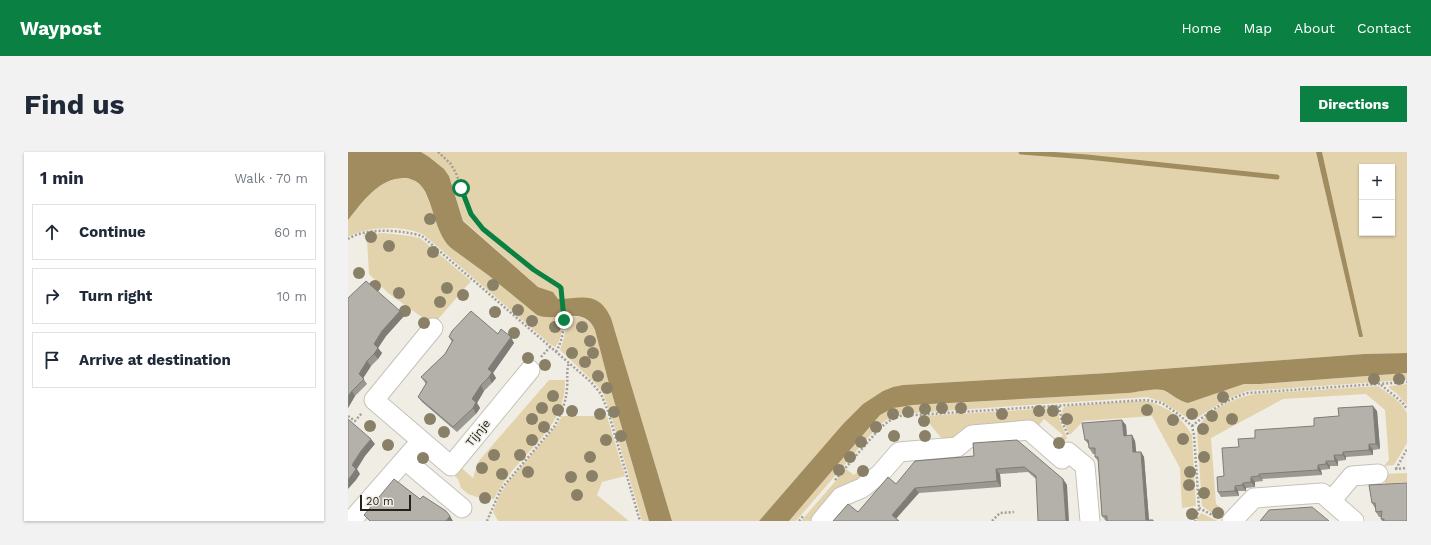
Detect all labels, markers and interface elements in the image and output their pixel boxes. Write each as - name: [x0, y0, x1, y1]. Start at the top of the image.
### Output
- text: Waypost: [20, 17, 101, 40]
- text: Home: [1181, 20, 1221, 36]
- text: Map: [1243, 20, 1272, 36]
- text: About: [1294, 20, 1335, 36]
- text: Contact: [1357, 20, 1411, 36]
- button: Directions: [1300, 86, 1407, 122]
- text: Find us: [24, 88, 124, 121]
- map controls: [1359, 164, 1395, 236]
- button: +: [1359, 164, 1395, 200]
- text: 1 min: [40, 168, 84, 188]
- text: Walk · 70 m: [234, 171, 308, 186]
- route start: [452, 179, 470, 197]
- button: −: [1359, 200, 1395, 236]
- icon: ahead: [41, 221, 63, 243]
- text: Continue: [79, 223, 146, 241]
- text: 60 m: [274, 225, 307, 240]
- icon: right: [41, 285, 63, 307]
- text: Turn right: [79, 287, 152, 305]
- text: 10 m: [277, 289, 307, 304]
- route end: [555, 311, 573, 329]
- icon: arrive: [41, 349, 63, 371]
- text: Arrive at destination: [79, 351, 231, 369]
- street label: Tijnje: [463, 416, 493, 449]
- scale bar: [360, 493, 411, 512]
- text: 20 m: [366, 495, 394, 508]

